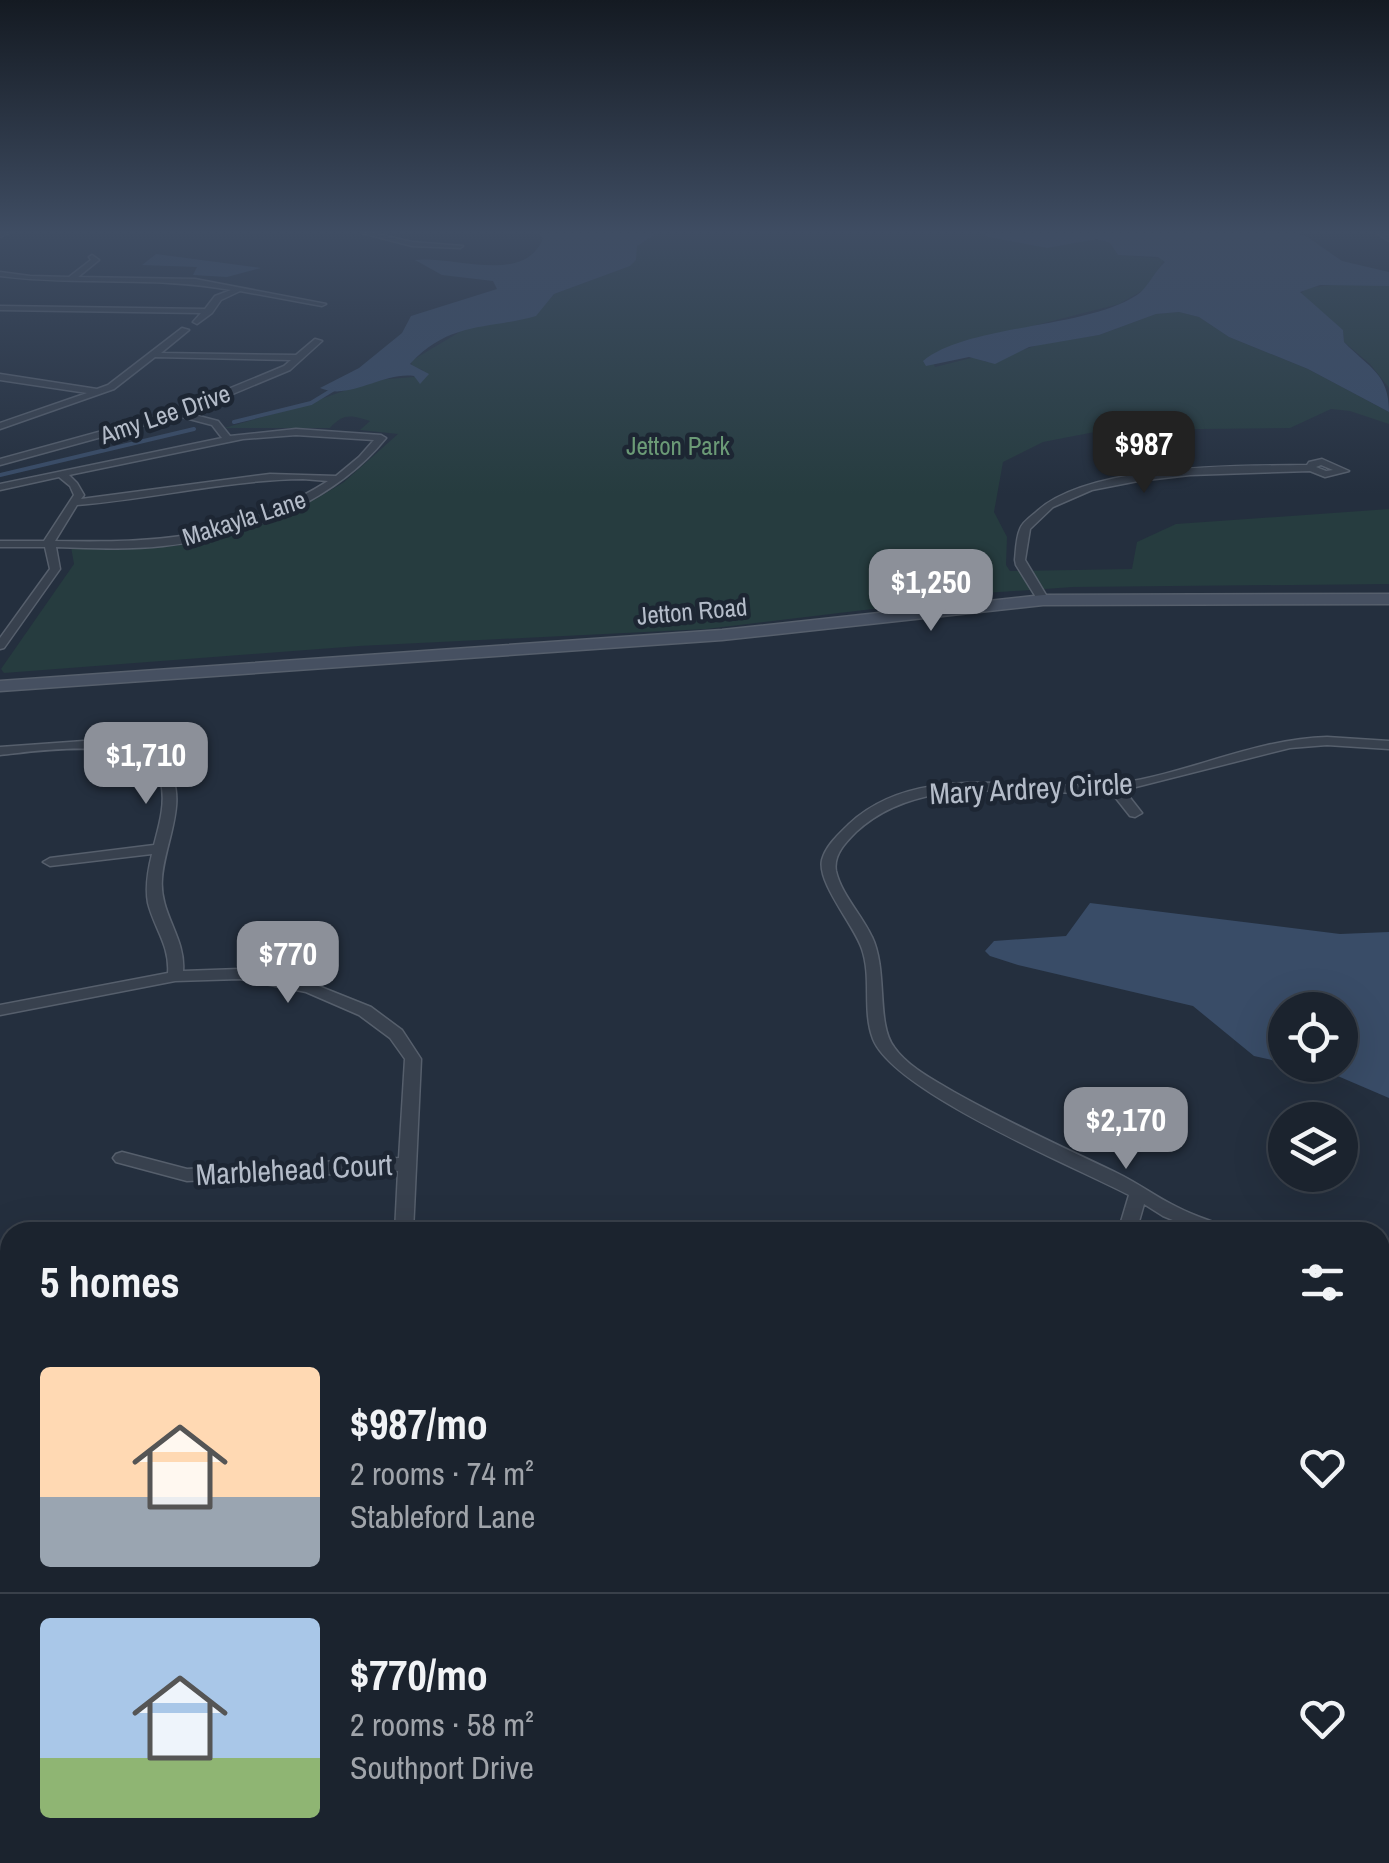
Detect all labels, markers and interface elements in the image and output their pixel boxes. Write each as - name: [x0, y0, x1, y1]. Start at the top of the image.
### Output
- street label: Amy Lee Drive: [94, 376, 235, 452]
- pin: $987: [1085, 411, 1203, 496]
- text: $987: [1115, 422, 1173, 465]
- park label: Jetton Park: [626, 429, 731, 463]
- street label: Makayla Lane: [178, 482, 310, 554]
- pin: $1,250: [850, 549, 1012, 634]
- text: $1,250: [891, 560, 971, 603]
- street label: Jetton Road: [635, 589, 749, 633]
- pin: $1,710: [65, 722, 227, 807]
- text: $1,710: [106, 733, 186, 776]
- street label: Mary Ardrey Circle: [928, 763, 1134, 813]
- pin: $770: [229, 921, 347, 1006]
- text: $770: [259, 932, 317, 975]
- map controls: [1268, 992, 1358, 1192]
- button: locate: [1268, 992, 1358, 1082]
- pin: $2,170: [1045, 1087, 1207, 1172]
- text: $2,170: [1086, 1098, 1166, 1141]
- button: layers: [1268, 1102, 1358, 1192]
- street label: Marblehead Court: [195, 1144, 394, 1194]
- text: 5 homes: [40, 1254, 180, 1310]
- icon: filters: [1295, 1255, 1350, 1310]
- text: $987/mo: [350, 1396, 488, 1452]
- icon: home: [120, 1407, 240, 1527]
- icon: heart: [1295, 1440, 1350, 1495]
- text: 2 rooms · 74 m²: [350, 1452, 534, 1495]
- text: Stableford Lane: [350, 1495, 535, 1538]
- text: $770/mo: [350, 1647, 488, 1703]
- icon: home: [120, 1658, 240, 1778]
- icon: heart: [1295, 1691, 1350, 1746]
- text: 2 rooms · 58 m²: [350, 1703, 534, 1746]
- text: Southport Drive: [350, 1746, 534, 1789]

